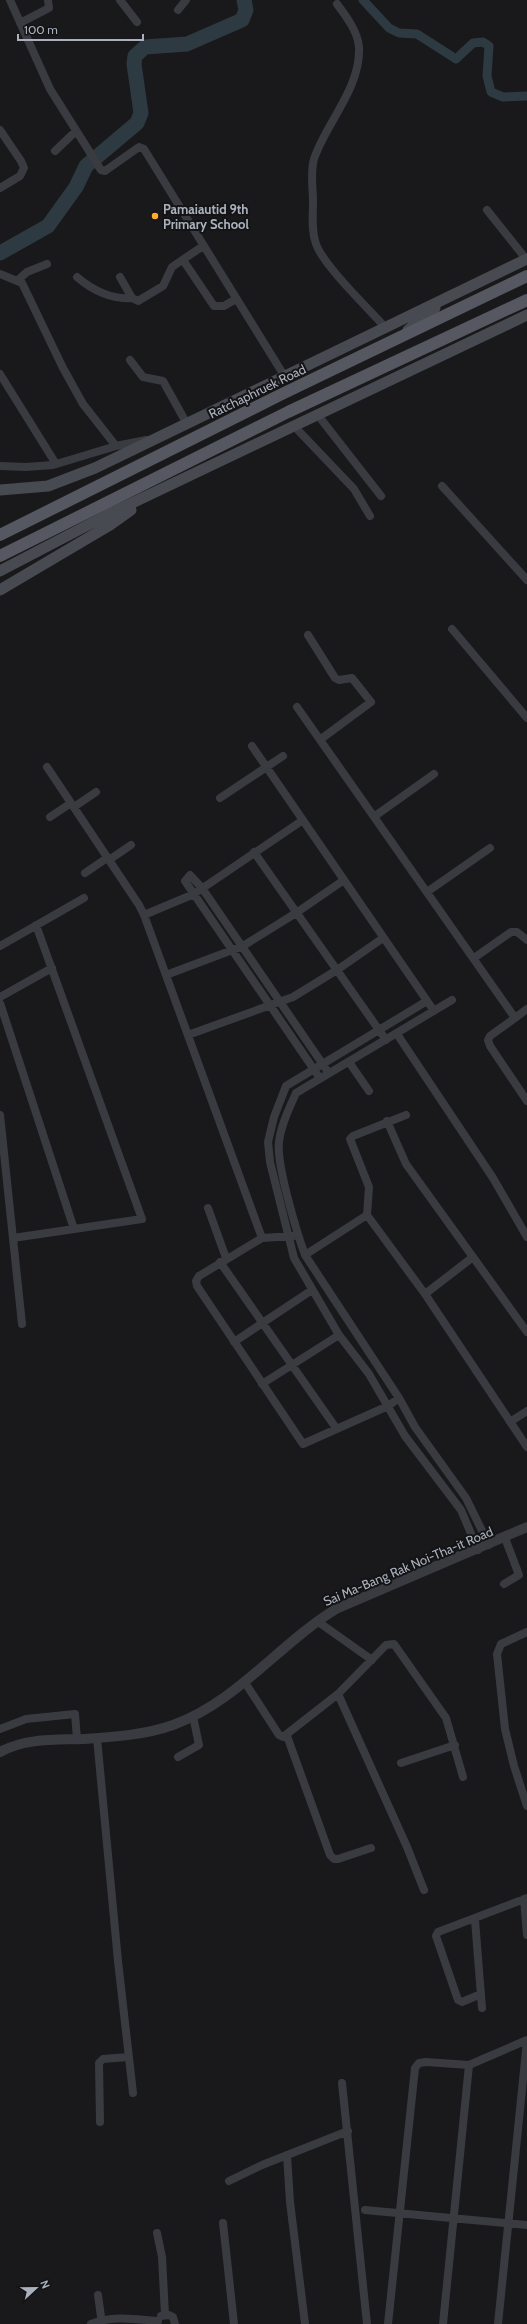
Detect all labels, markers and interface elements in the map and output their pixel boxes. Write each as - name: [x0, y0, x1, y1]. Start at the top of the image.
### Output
- scale bar: [18, 16, 143, 42]
- text: 100 m: [24, 22, 58, 37]
- place label: Pamaiautid 9th Primary School: [163, 201, 249, 232]
- marker: Pamaiautid 9th Primary School: [150, 211, 160, 221]
- street label: Ratchaphruek Road: [206, 361, 308, 421]
- street label: Sai Ma-Bang Rak Noi-Tha-it Road: [321, 1523, 495, 1609]
- north arrow: [16, 2268, 56, 2308]
- text: N: [37, 2278, 53, 2290]

